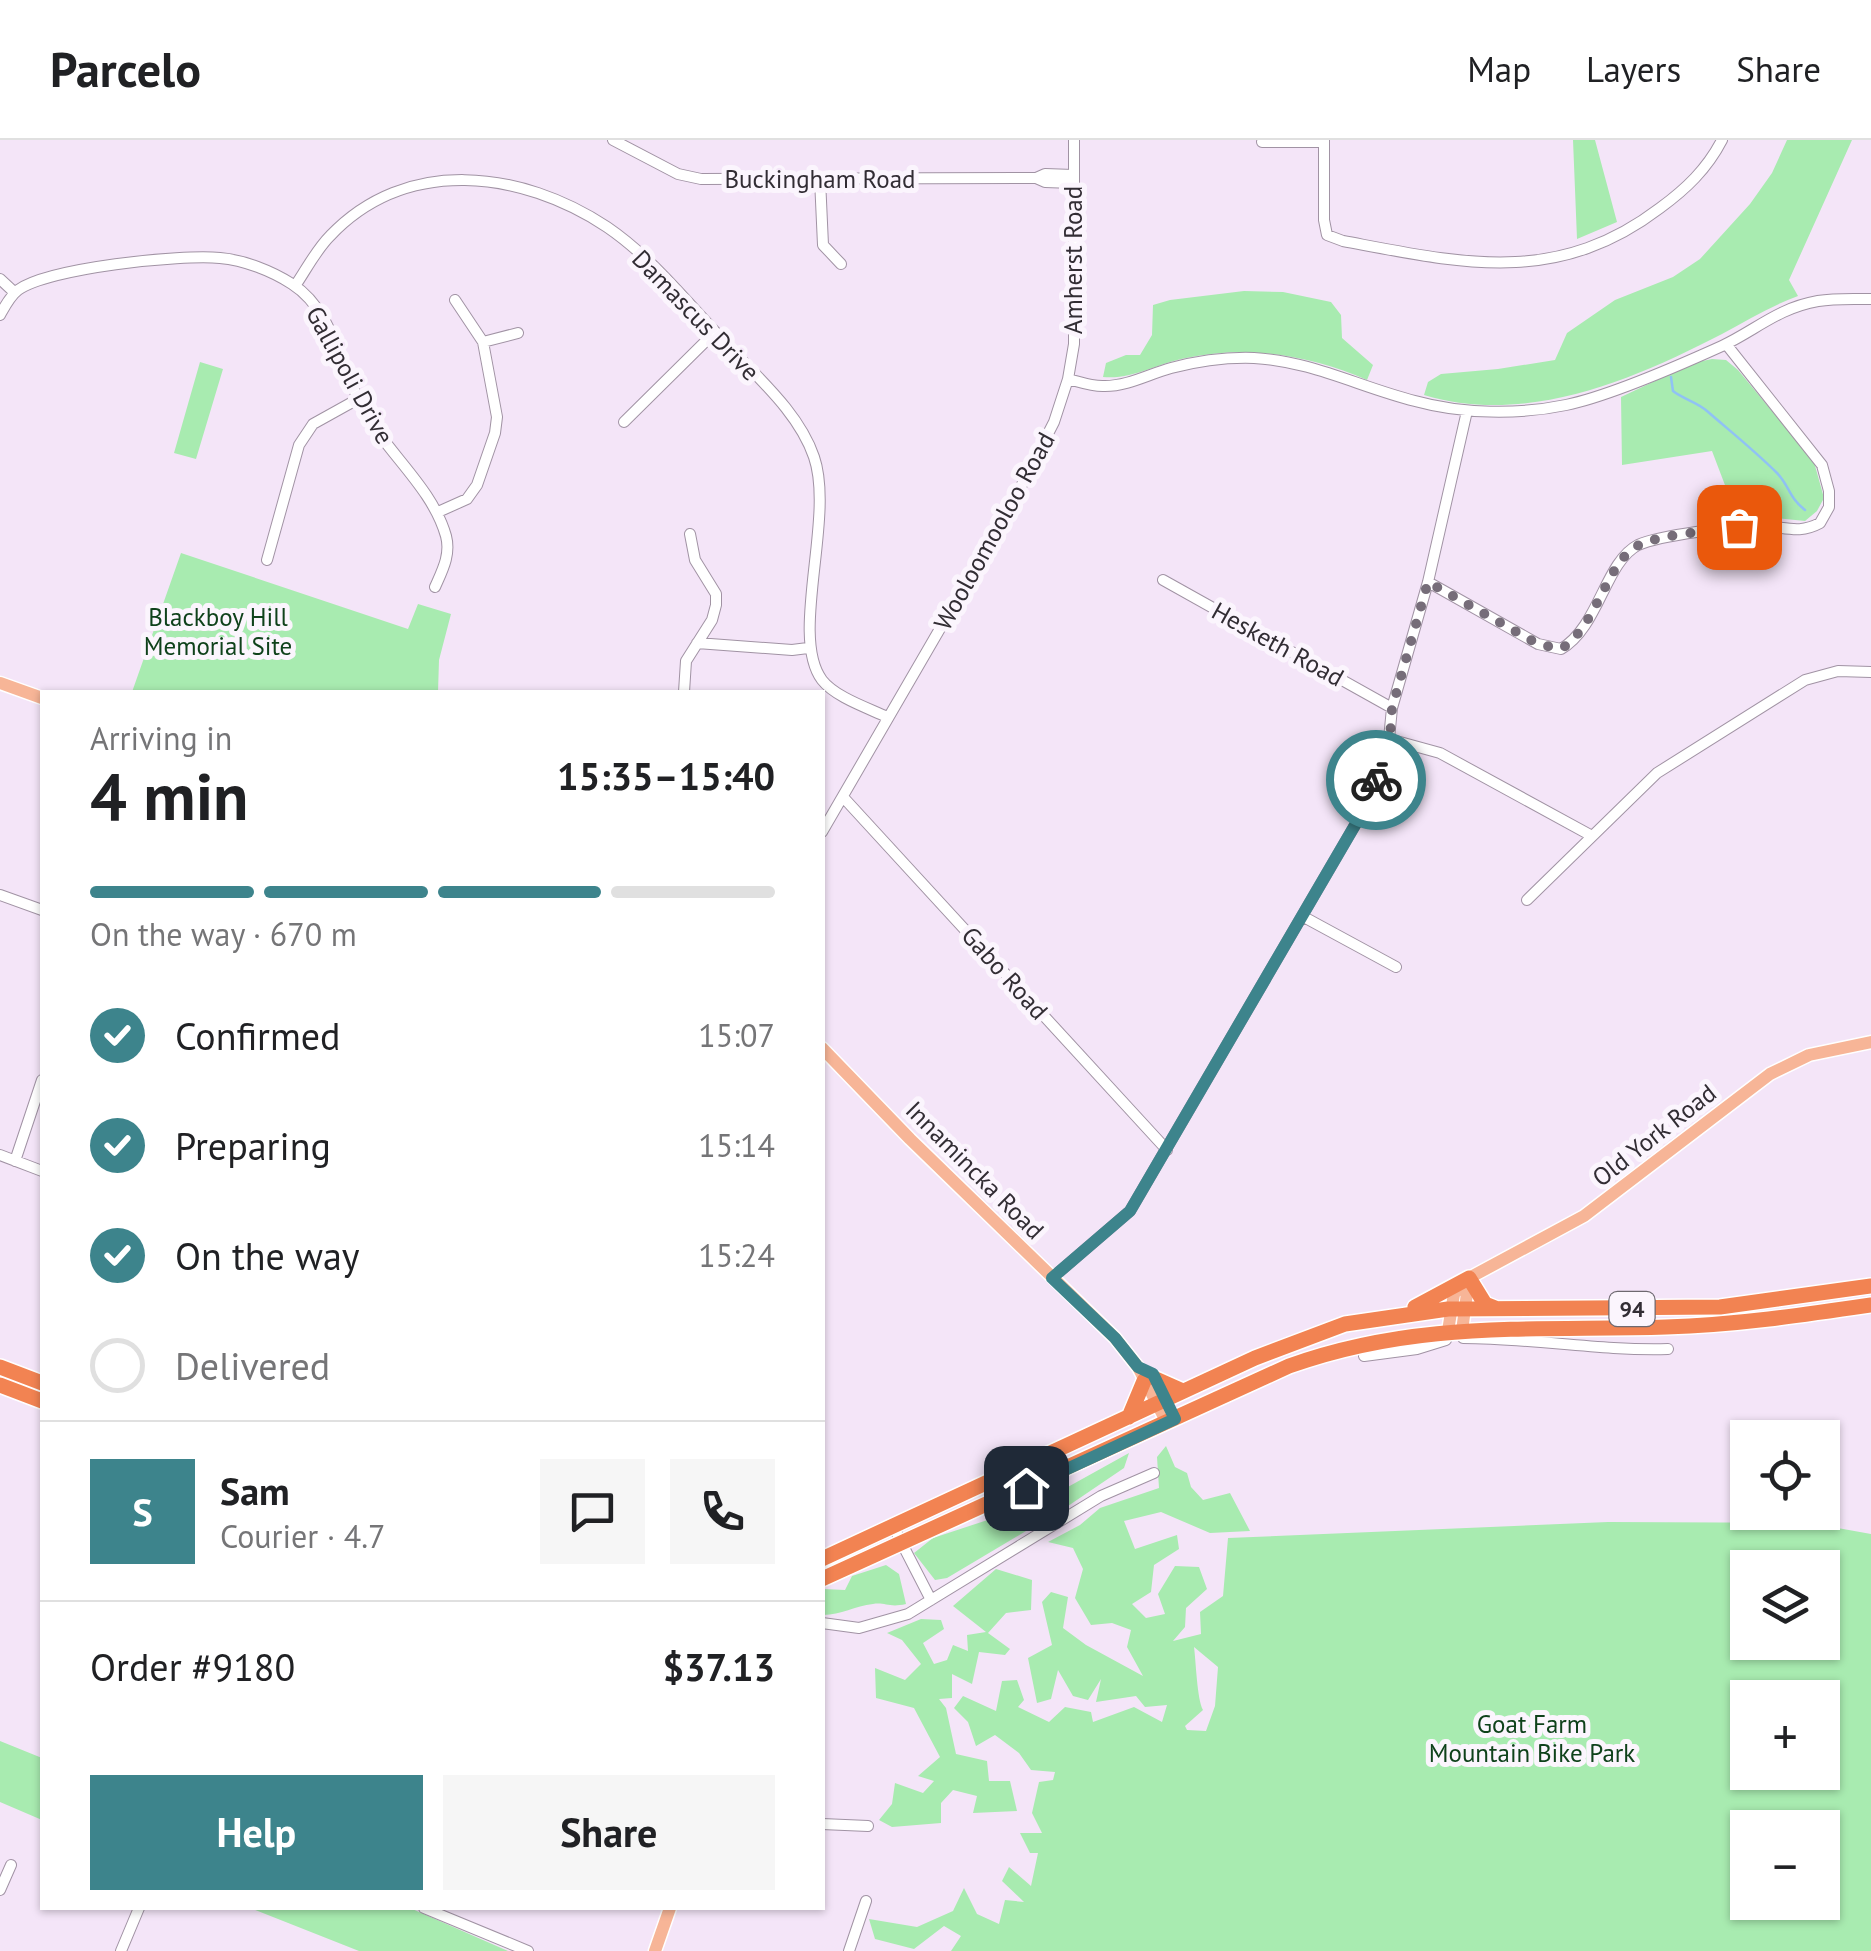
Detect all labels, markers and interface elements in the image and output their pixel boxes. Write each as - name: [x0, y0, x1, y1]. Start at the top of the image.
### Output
- text: Parcelo: [50, 38, 201, 100]
- text: Map: [1467, 46, 1531, 92]
- text: Layers: [1586, 46, 1681, 92]
- text: Share: [1736, 46, 1821, 92]
- street label: Buckingham Road: [724, 163, 916, 195]
- street label: Amherst Road: [1057, 186, 1089, 334]
- street label: Damascus Drive: [625, 243, 767, 387]
- street label: Gallipoli Drive: [299, 300, 401, 450]
- street label: Wooloomooloo Road: [926, 426, 1062, 636]
- pin: [1697, 485, 1782, 570]
- icon: bag: [1712, 500, 1767, 555]
- street label: Hesketh Road: [1206, 595, 1350, 693]
- park label: Blackboy Hill Memorial Site: [144, 601, 292, 662]
- text: Arriving in: [90, 717, 232, 759]
- courier: [1326, 730, 1426, 830]
- text: 15:35–15:40: [557, 751, 775, 800]
- icon: bike: [1349, 753, 1404, 808]
- text: 4 min: [90, 754, 249, 838]
- text: On the way · 670 m: [90, 913, 357, 955]
- street label: Gabo Road: [955, 920, 1055, 1026]
- icon: check: [90, 1008, 145, 1063]
- text: Confirmed: [175, 1011, 341, 1060]
- text: 15:07: [698, 1014, 775, 1056]
- street label: Old York Road: [1586, 1077, 1722, 1193]
- street label: Innamincka Road: [899, 1094, 1051, 1246]
- icon: check: [90, 1118, 145, 1173]
- text: Preparing: [175, 1121, 331, 1170]
- text: 15:14: [698, 1124, 775, 1166]
- icon: check: [90, 1228, 145, 1283]
- text: On the way: [175, 1231, 360, 1280]
- text: 15:24: [698, 1234, 775, 1276]
- road number: 94: [1610, 1292, 1654, 1326]
- text: Delivered: [175, 1341, 330, 1390]
- map controls: [1730, 1420, 1840, 1920]
- button: locate: [1730, 1420, 1840, 1530]
- pin: [984, 1446, 1069, 1531]
- button: chat: [540, 1459, 645, 1564]
- button: phone: [670, 1459, 775, 1564]
- icon: home: [999, 1461, 1054, 1516]
- text: Sam: [220, 1466, 290, 1515]
- text: S: [132, 1487, 153, 1536]
- text: Courier · 4.7: [220, 1515, 386, 1557]
- button: layers: [1730, 1550, 1840, 1660]
- text: Order #9180: [90, 1642, 295, 1691]
- text: $37.13: [662, 1642, 775, 1691]
- button: +: [1730, 1680, 1840, 1790]
- park label: Goat Farm Mountain Bike Park: [1429, 1708, 1635, 1769]
- button: Help: [90, 1775, 423, 1890]
- button: Share: [443, 1775, 775, 1890]
- button: −: [1730, 1810, 1840, 1920]

